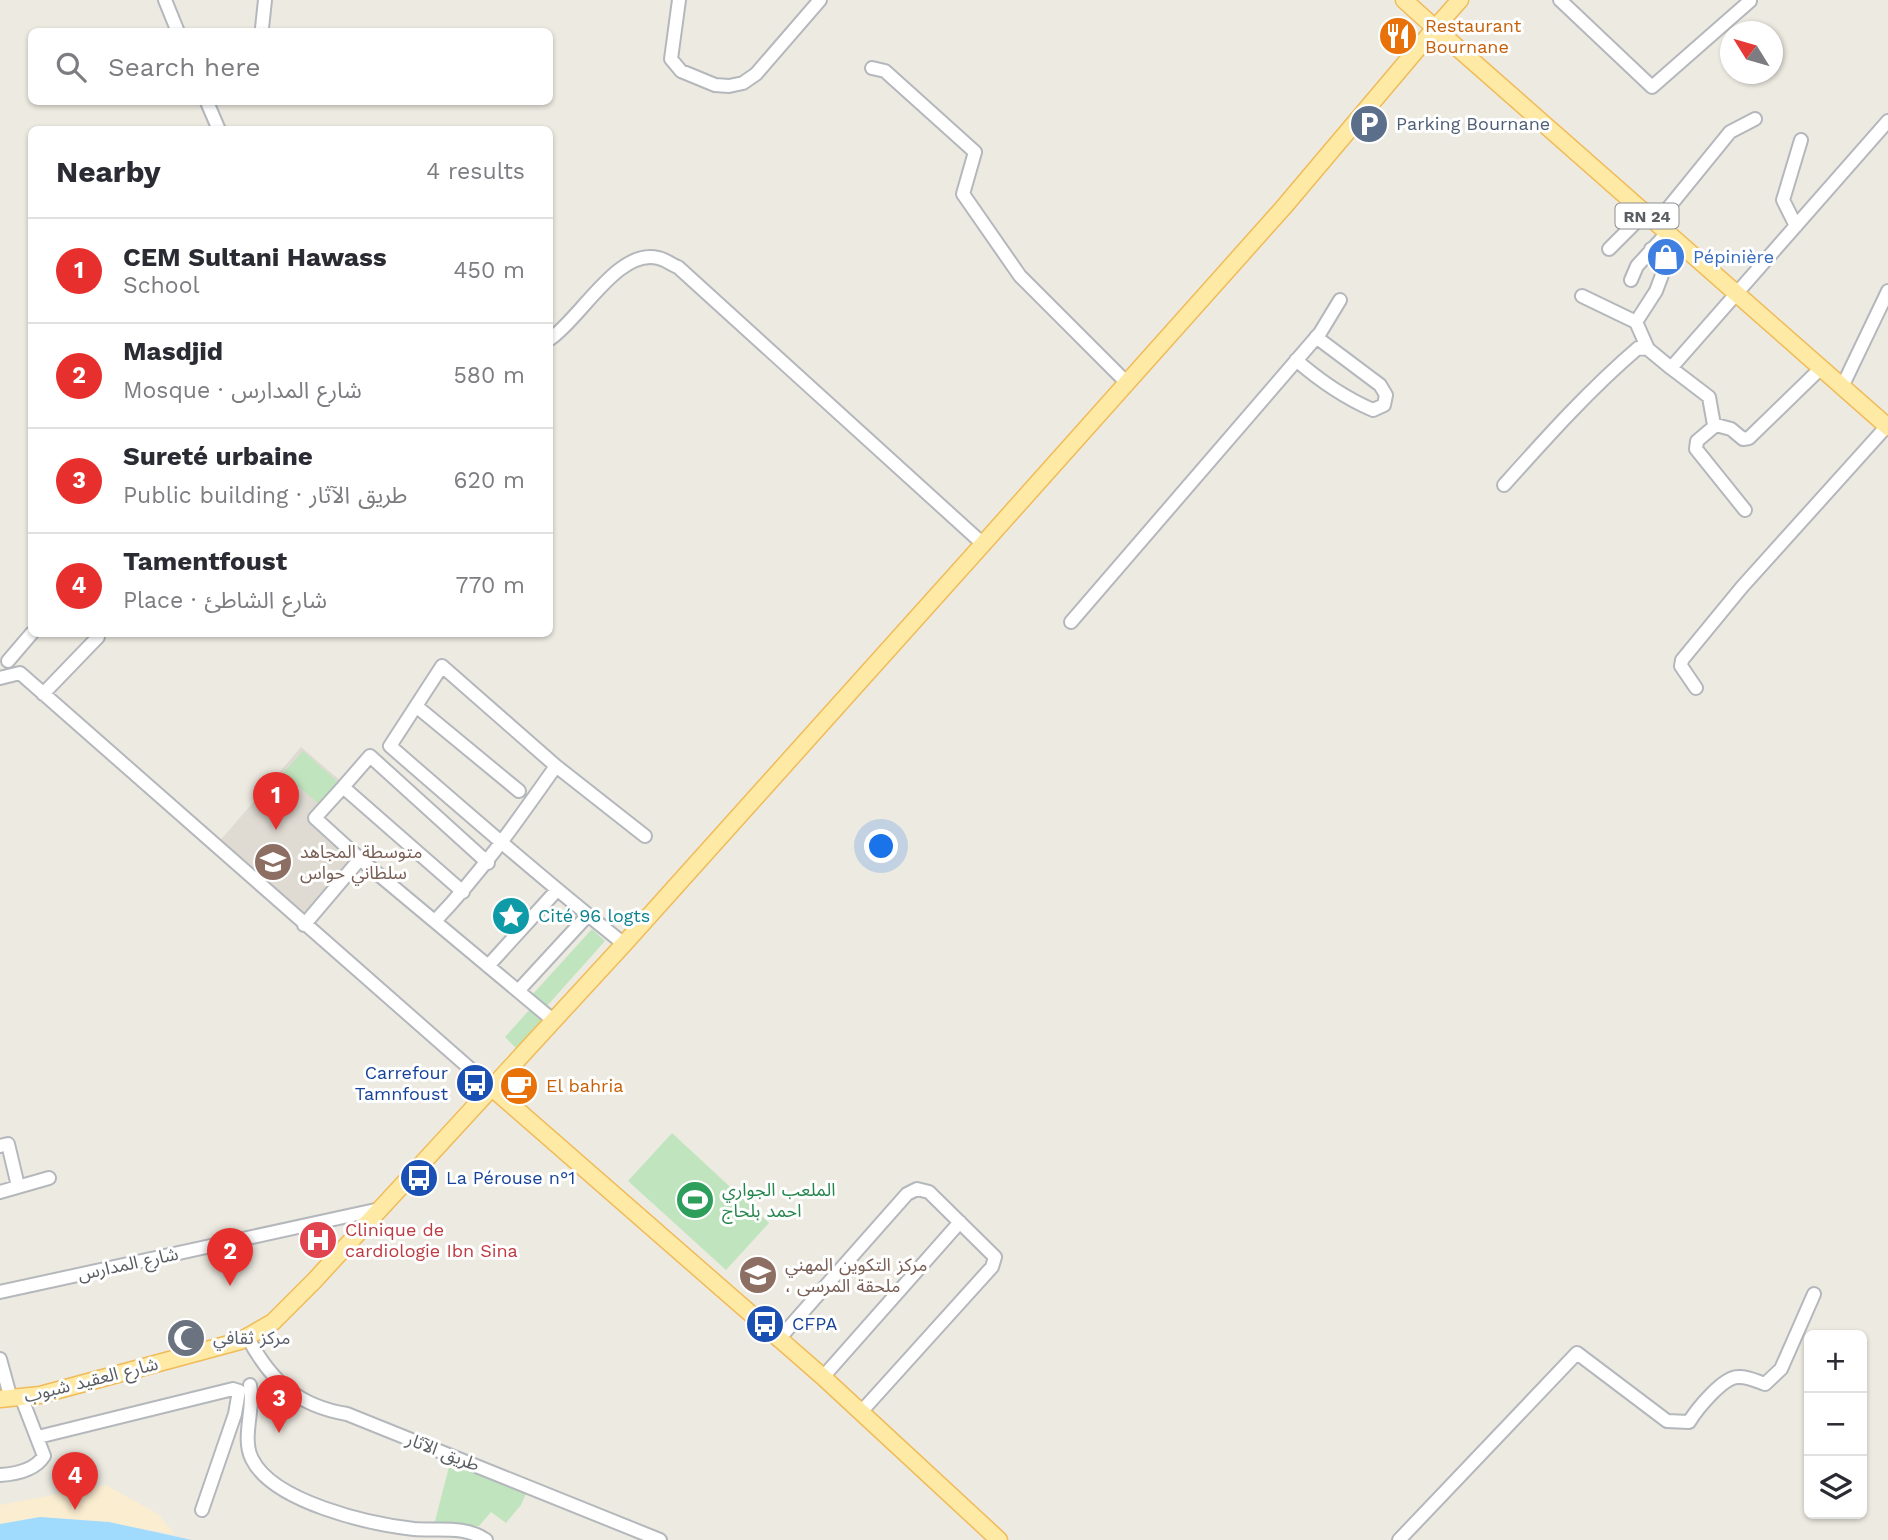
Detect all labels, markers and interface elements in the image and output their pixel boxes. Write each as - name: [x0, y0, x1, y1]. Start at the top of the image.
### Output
- restaurant icon: Restaurant Bournane: [1377, 15, 1419, 57]
- place label: Restaurant Bournane: [1425, 15, 1522, 57]
- north arrow: [1720, 21, 1783, 84]
- search box: [28, 28, 553, 105]
- icon: search: [52, 48, 90, 86]
- text: Search here: [108, 52, 260, 82]
- parking icon: Parking Bournane: [1348, 103, 1390, 145]
- place label: Parking Bournane: [1396, 113, 1550, 134]
- text: Nearby: [56, 154, 161, 189]
- text: 4 results: [426, 158, 525, 185]
- road number: RN 24: [1616, 204, 1678, 229]
- shop icon: Pépinière: [1645, 236, 1687, 278]
- text: CEM Sultani Hawass: [123, 242, 387, 272]
- place label: Pépinière: [1693, 246, 1774, 267]
- text: 1: [74, 257, 84, 284]
- text: 450 m: [453, 257, 525, 284]
- text: School: [123, 272, 200, 299]
- text: Masdjid: [123, 336, 223, 366]
- text: 2: [72, 362, 86, 389]
- text: 580 m: [453, 362, 525, 389]
- text: Mosque · شارع المدارس: [123, 377, 362, 404]
- text: Sureté urbaine: [123, 441, 313, 471]
- text: 3: [72, 467, 86, 494]
- text: 620 m: [454, 467, 525, 494]
- text: Public building · طريق الآثار: [123, 482, 407, 509]
- text: Tamentfoust: [123, 546, 287, 576]
- text: 4: [72, 572, 86, 599]
- text: 770 m: [456, 572, 525, 599]
- text: Place · شارع الشاطئ: [123, 587, 327, 614]
- pin: 1: [253, 772, 299, 830]
- your location: [864, 829, 898, 863]
- school or university icon: متوسطة المجاهد سلطاني حواس: [252, 841, 294, 883]
- place label: متوسطة المجاهد سلطاني حواس: [300, 841, 422, 886]
- place icon: Cité 96 logts: [490, 895, 532, 937]
- place label: Cité 96 logts: [538, 905, 650, 926]
- place label: Carrefour Tamnfoust: [355, 1062, 448, 1104]
- bus stop icon: Carrefour Tamnfoust: [454, 1062, 496, 1104]
- cafe icon: El bahria: [498, 1065, 540, 1107]
- place label: El bahria: [546, 1075, 623, 1096]
- bus stop icon: La Pérouse n°1: [398, 1157, 440, 1199]
- place label: La Pérouse n°1: [446, 1167, 575, 1188]
- sports icon: الملعب الجواري احمد بلحاج: [674, 1179, 716, 1221]
- place label: الملعب الجواري احمد بلحاج: [722, 1179, 835, 1224]
- hospital icon: Clinique de cardiologie Ibn Sina: [297, 1219, 339, 1261]
- place label: Clinique de cardiologie Ibn Sina: [345, 1219, 518, 1261]
- pin: 2: [207, 1228, 253, 1286]
- street label: شارع المدارس: [76, 1243, 181, 1288]
- school or university icon: مركز التكوين المهني ، ملحقة المرسى: [737, 1254, 779, 1296]
- place label: مركز التكوين المهني ، ملحقة المرسى: [785, 1254, 927, 1297]
- bus stop icon: CFPA: [744, 1303, 786, 1345]
- place label: CFPA: [792, 1313, 837, 1334]
- mosque icon: مركز ثقافي: [165, 1317, 207, 1359]
- place label: مركز ثقافي: [213, 1327, 290, 1351]
- map controls: [1804, 1330, 1867, 1519]
- button: +: [1804, 1330, 1867, 1393]
- street label: شارع العقيد شبوب: [22, 1353, 161, 1410]
- pin: 3: [256, 1375, 302, 1433]
- button: −: [1804, 1393, 1867, 1456]
- street label: طريق الآثار: [402, 1428, 483, 1476]
- pin: 4: [52, 1452, 98, 1510]
- button: layers: [1804, 1456, 1867, 1519]

